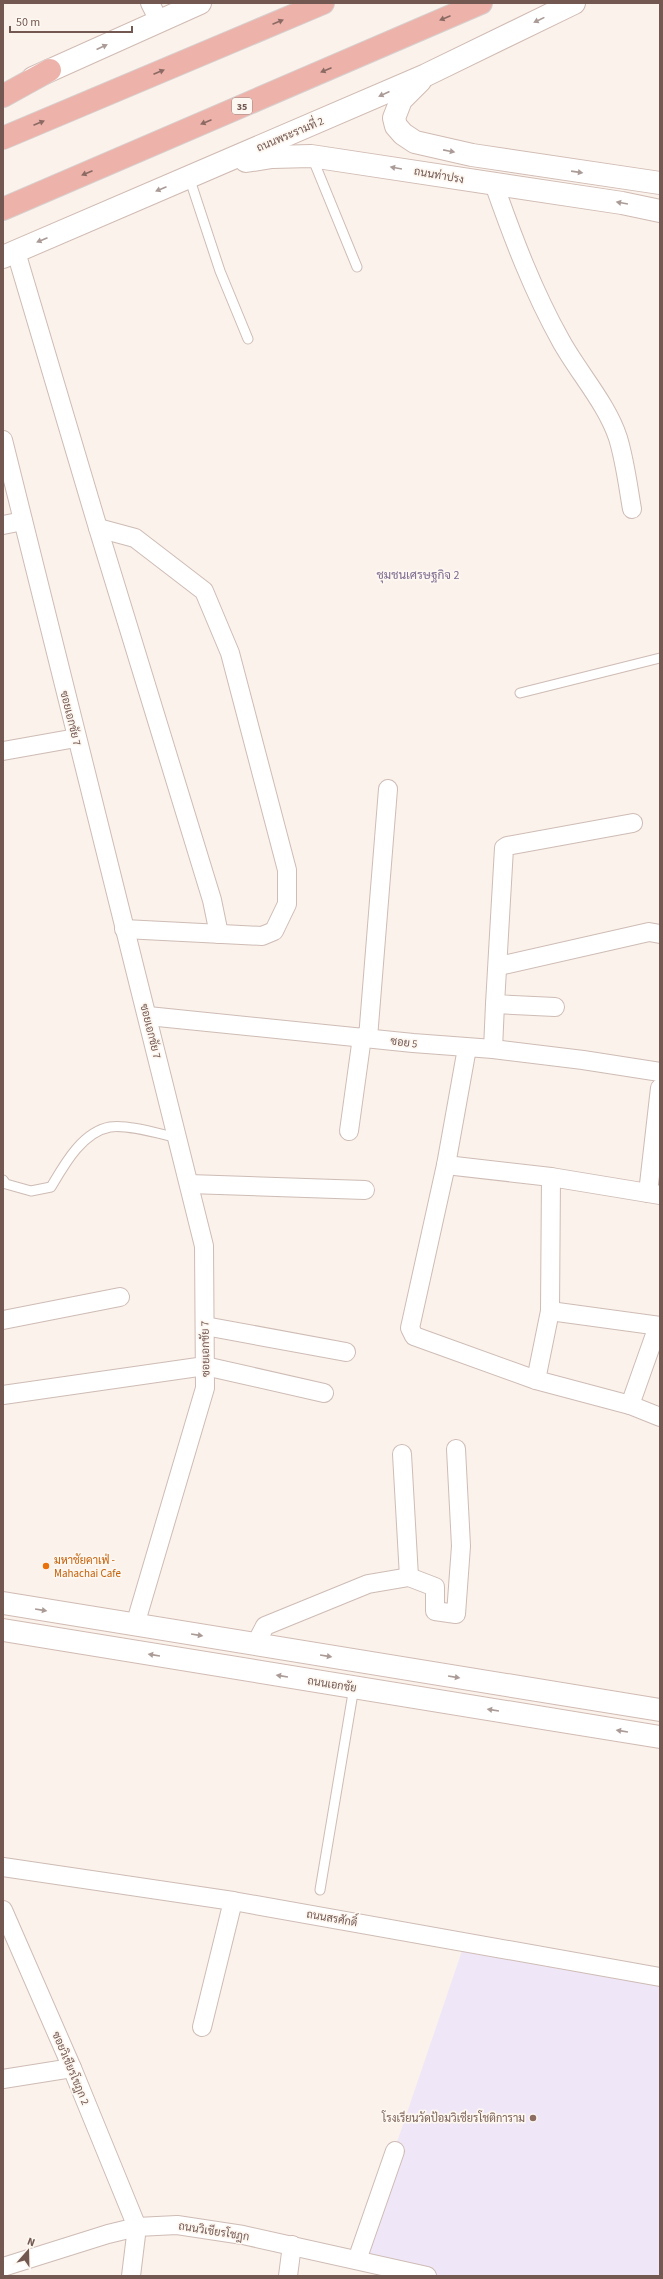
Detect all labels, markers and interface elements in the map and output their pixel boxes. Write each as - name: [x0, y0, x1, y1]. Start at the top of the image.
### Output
- scale bar: [10, 8, 132, 34]
- text: 50 m: [16, 14, 40, 31]
- one-way arrow: [439, 15, 451, 22]
- one-way arrow: [534, 17, 545, 23]
- one-way arrow: [273, 19, 284, 25]
- one-way arrow: [96, 44, 108, 50]
- one-way arrow: [320, 67, 331, 73]
- one-way arrow: [153, 69, 165, 75]
- one-way arrow: [377, 91, 389, 97]
- road number: 35: [232, 98, 252, 114]
- street label: ถนนพระรามที่ 2: [253, 110, 326, 155]
- one-way arrow: [200, 119, 212, 125]
- one-way arrow: [33, 120, 44, 126]
- one-way arrow: [443, 148, 455, 154]
- street label: ถนนท่าปรง: [413, 164, 465, 187]
- one-way arrow: [390, 165, 403, 171]
- one-way arrow: [571, 169, 583, 175]
- one-way arrow: [81, 170, 93, 176]
- one-way arrow: [156, 186, 167, 192]
- one-way arrow: [616, 200, 628, 206]
- one-way arrow: [36, 237, 48, 244]
- district label: ชุมชนเศรษฐกิจ 2: [377, 567, 459, 584]
- street label: ซอยเอกชัย 7: [56, 689, 85, 747]
- street label: ซอยเอกชัย 7: [136, 1002, 165, 1060]
- street label: ซอย 5: [390, 1033, 418, 1052]
- street label: ซอยเอกชัย 7: [198, 1321, 213, 1377]
- place label: มหาชัยคาเฟ่ - Mahachai Cafe: [54, 1553, 121, 1581]
- marker: มหาชัยคาเฟ่ - Mahachai Cafe: [41, 1561, 51, 1571]
- one-way arrow: [35, 1607, 48, 1613]
- one-way arrow: [191, 1632, 204, 1638]
- one-way arrow: [148, 1652, 160, 1658]
- one-way arrow: [320, 1653, 332, 1659]
- one-way arrow: [276, 1673, 288, 1679]
- street label: ถนนเอกชัย: [306, 1673, 358, 1696]
- one-way arrow: [448, 1674, 460, 1680]
- one-way arrow: [487, 1707, 499, 1713]
- one-way arrow: [615, 1728, 628, 1734]
- street label: ถนนสรศักดิ์: [305, 1902, 359, 1930]
- street label: ซอยวิเชียรโชฎก 2: [48, 2029, 94, 2107]
- place label: โรงเรียนวัดป้อมวิเชียรโชติการาม: [381, 2110, 525, 2126]
- marker: โรงเรียนวัดป้อมวิเชียรโชติการาม: [528, 2113, 538, 2123]
- street label: ถนนวิเชียรโชฎก: [177, 2217, 251, 2245]
- north arrow: [8, 2231, 48, 2271]
- text: N: [25, 2234, 37, 2250]

